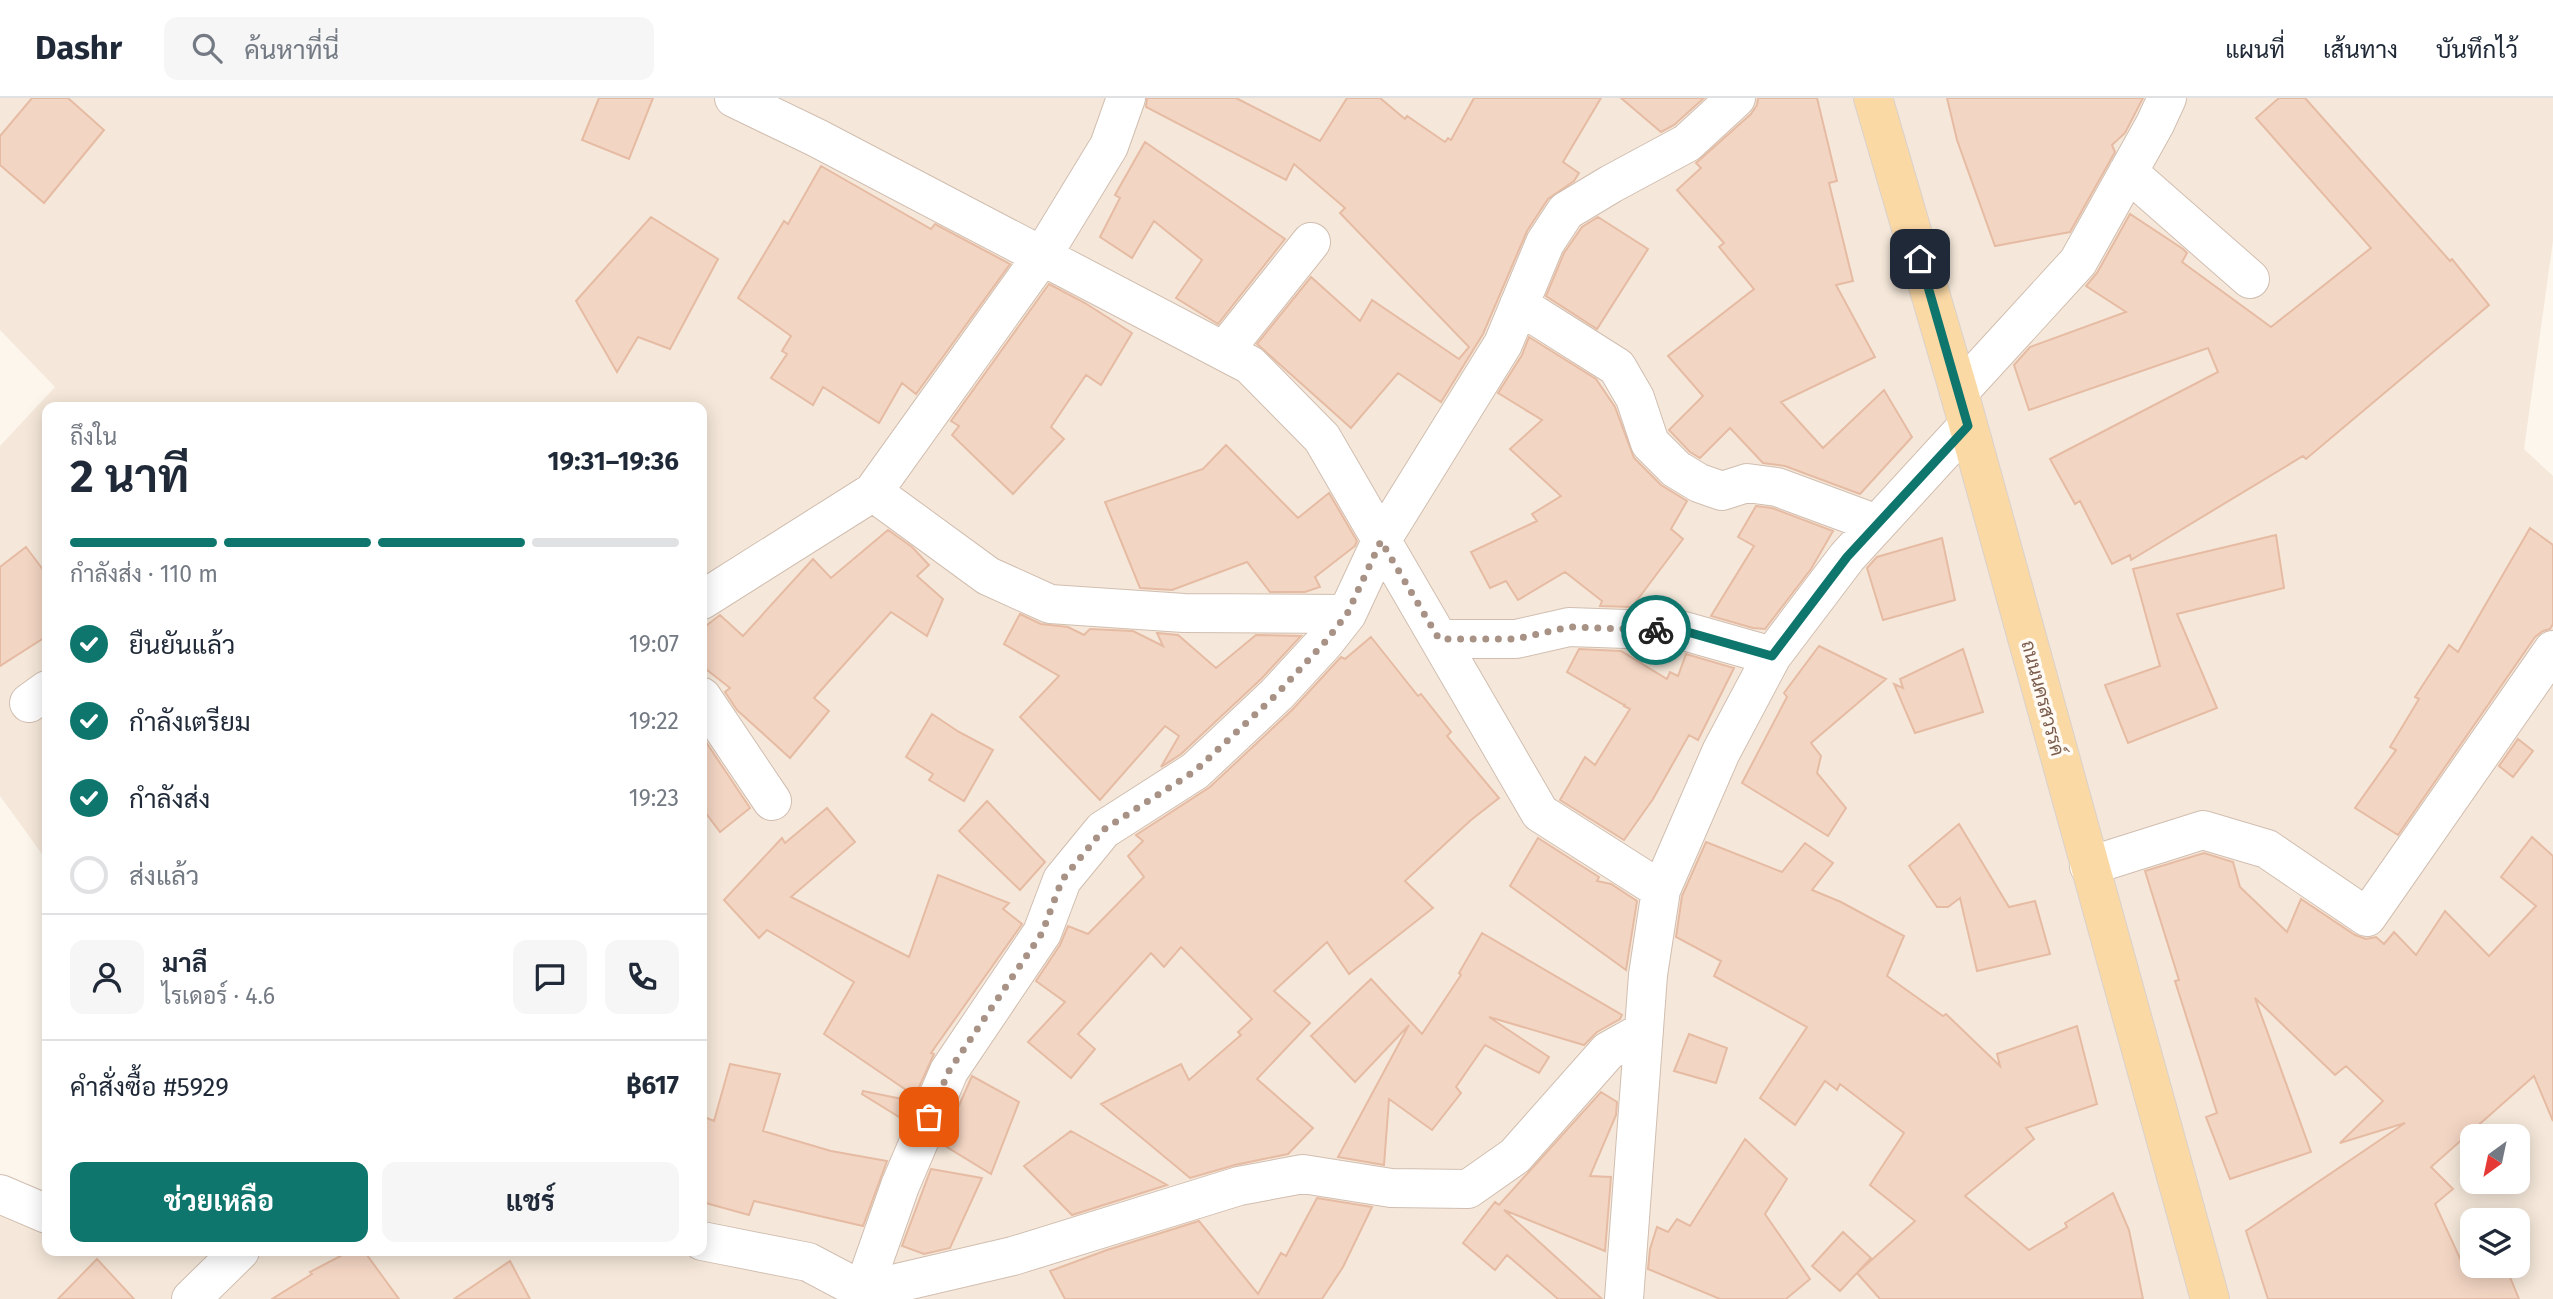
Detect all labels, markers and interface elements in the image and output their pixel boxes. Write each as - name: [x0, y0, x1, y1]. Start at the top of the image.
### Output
- search box: [164, 17, 654, 80]
- text: Dashr: [35, 28, 122, 68]
- icon: search: [188, 29, 226, 67]
- text: ค้นหาที่นี่: [244, 35, 339, 66]
- text: แผนที่: [2225, 36, 2285, 64]
- text: เส้นทาง: [2323, 36, 2398, 64]
- text: บันทึกไว้: [2436, 36, 2518, 64]
- pin: [1890, 229, 1950, 289]
- icon: home: [1901, 240, 1939, 278]
- text: ถึงใน: [70, 423, 117, 451]
- text: 19:31–19:36: [548, 446, 679, 477]
- text: 2 นาที: [70, 449, 189, 504]
- text: กำลังส่ง · 110 m: [70, 560, 218, 588]
- courier: [1621, 595, 1691, 665]
- icon: bike: [1637, 611, 1675, 649]
- icon: check: [70, 625, 108, 663]
- text: ยืนยันแล้ว: [129, 630, 235, 661]
- text: 19:07: [629, 630, 679, 658]
- street label: ถนนนครสวรรค์: [2017, 637, 2070, 758]
- icon: check: [70, 702, 108, 740]
- text: กำลังเตรียม: [129, 707, 251, 738]
- text: 19:22: [629, 707, 679, 735]
- icon: check: [70, 779, 108, 817]
- text: กำลังส่ง: [129, 784, 210, 815]
- text: 19:23: [629, 784, 679, 812]
- text: ส่งแล้ว: [129, 861, 199, 892]
- button: person: [70, 940, 144, 1014]
- button: chat: [513, 940, 587, 1014]
- button: phone: [605, 940, 679, 1014]
- text: มาลี: [162, 948, 207, 979]
- text: ไรเดอร์ · 4.6: [162, 982, 275, 1010]
- text: ฿617: [626, 1070, 679, 1101]
- text: คำสั่งซื้อ #5929: [70, 1072, 229, 1103]
- pin: [899, 1087, 959, 1147]
- icon: bag: [910, 1098, 948, 1136]
- north arrow: [2460, 1124, 2530, 1194]
- map controls: [2460, 1124, 2530, 1278]
- button: ช่วยเหลือ: [70, 1162, 368, 1242]
- button: แชร์: [382, 1162, 679, 1242]
- button: layers: [2460, 1208, 2530, 1278]

